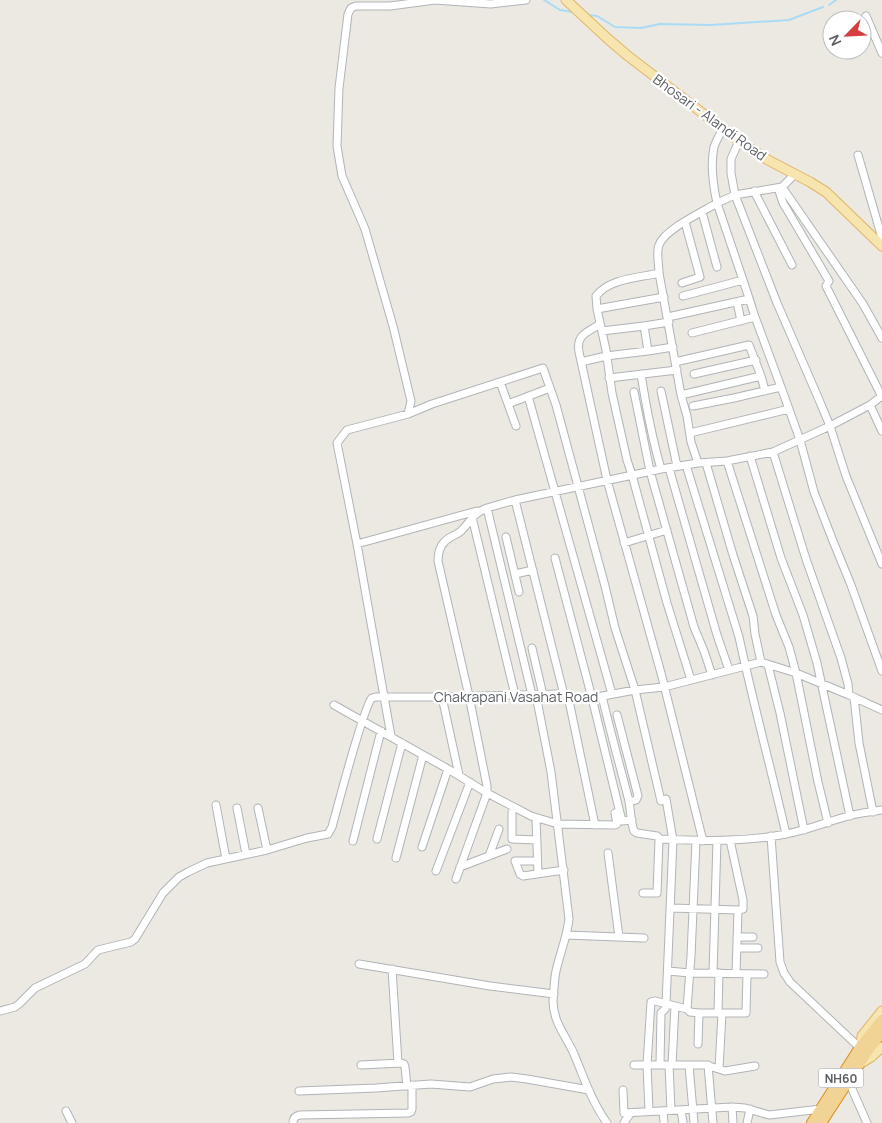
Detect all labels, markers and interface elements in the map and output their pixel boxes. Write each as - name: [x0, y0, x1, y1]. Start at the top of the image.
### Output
- north arrow: [822, 10, 872, 60]
- text: N: [824, 32, 845, 49]
- street label: Bhosari - Alandi Road: [649, 69, 771, 165]
- street label: Chakrapani Vasahat Road: [434, 687, 598, 706]
- road number: NH60: [818, 1068, 864, 1088]

